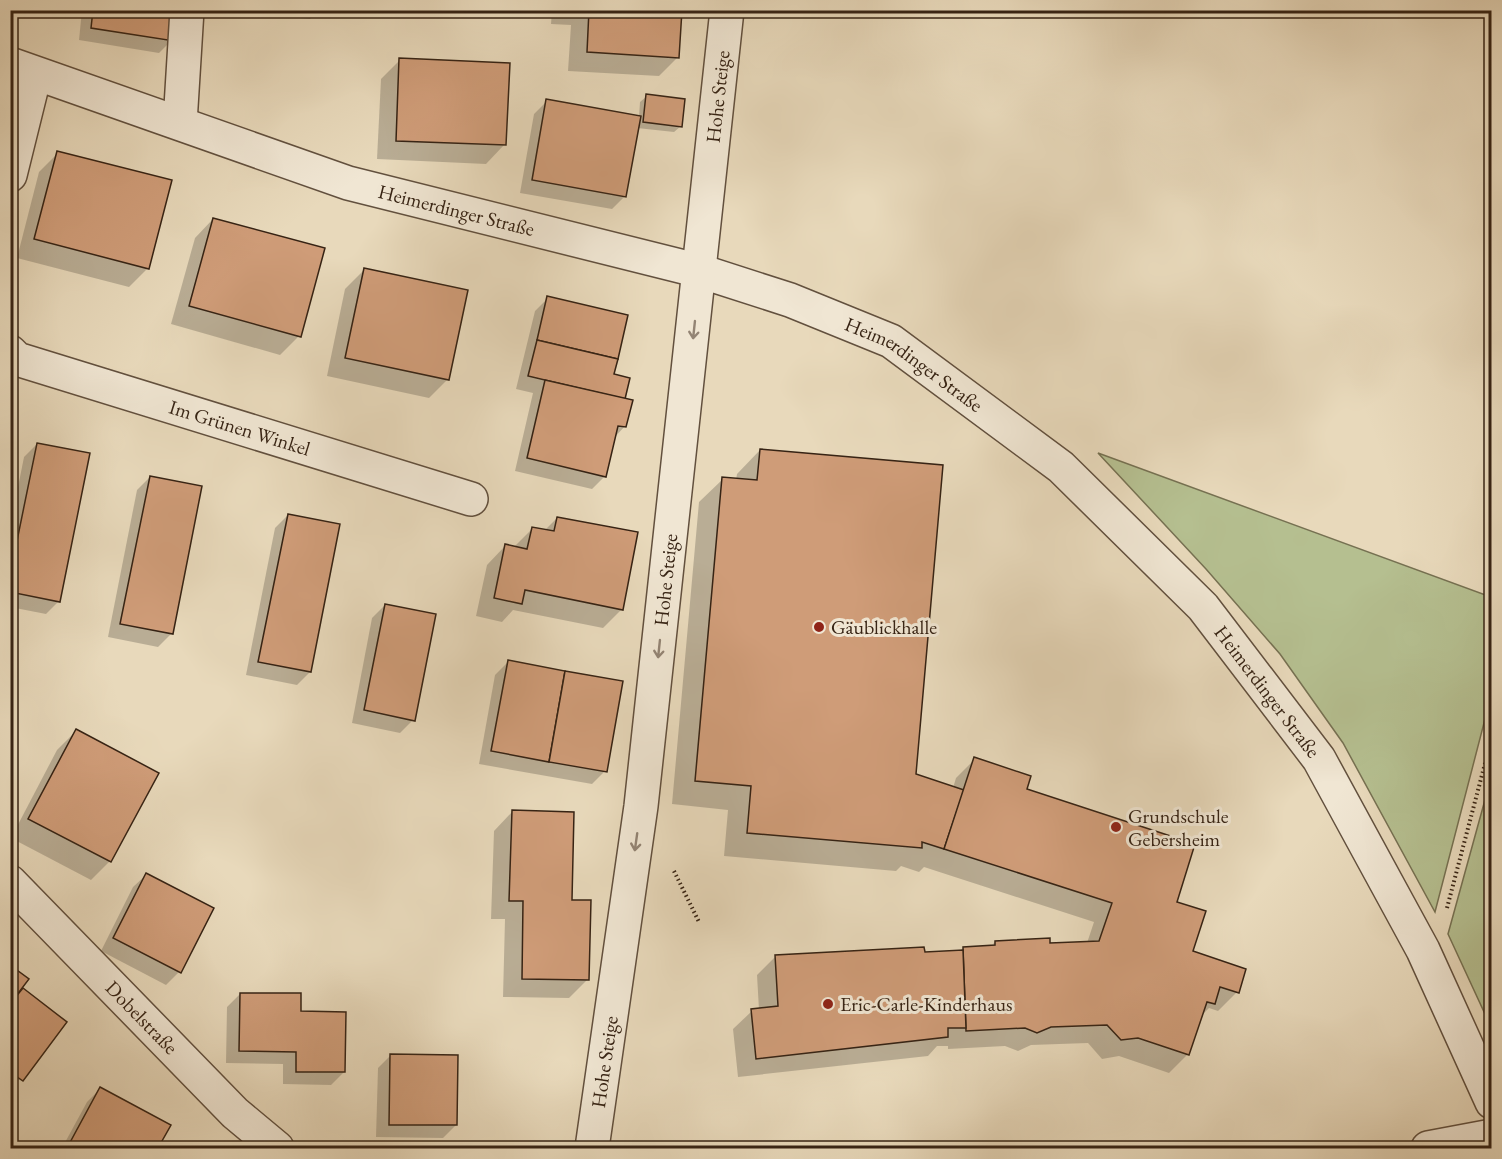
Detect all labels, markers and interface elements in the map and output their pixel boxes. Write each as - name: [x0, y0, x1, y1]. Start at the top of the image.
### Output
- street label: Hohe Steige: [700, 49, 736, 144]
- street label: Heimerdinger Straße: [376, 178, 537, 242]
- street label: Heimerdinger Straße: [841, 311, 988, 418]
- one-way arrow: [688, 319, 699, 339]
- street label: Im Grünen Winkel: [166, 394, 314, 462]
- street label: Hohe Steige: [648, 532, 683, 627]
- place label: Gäublickhalle: [831, 614, 937, 640]
- marker: Gäublickhalle: [812, 620, 826, 634]
- street label: Heimerdinger Straße: [1209, 620, 1326, 763]
- one-way arrow: [653, 638, 664, 658]
- place label: Grundschule Gebersheim: [1128, 803, 1229, 852]
- marker: Grundschule Gebersheim: [1109, 820, 1123, 834]
- one-way arrow: [630, 832, 641, 852]
- street label: Dobelstraße: [100, 975, 184, 1060]
- place label: Eric-Carle-Kinderhaus: [840, 991, 1012, 1017]
- marker: Eric-Carle-Kinderhaus: [821, 997, 835, 1011]
- street label: Hohe Steige: [585, 1014, 624, 1110]

